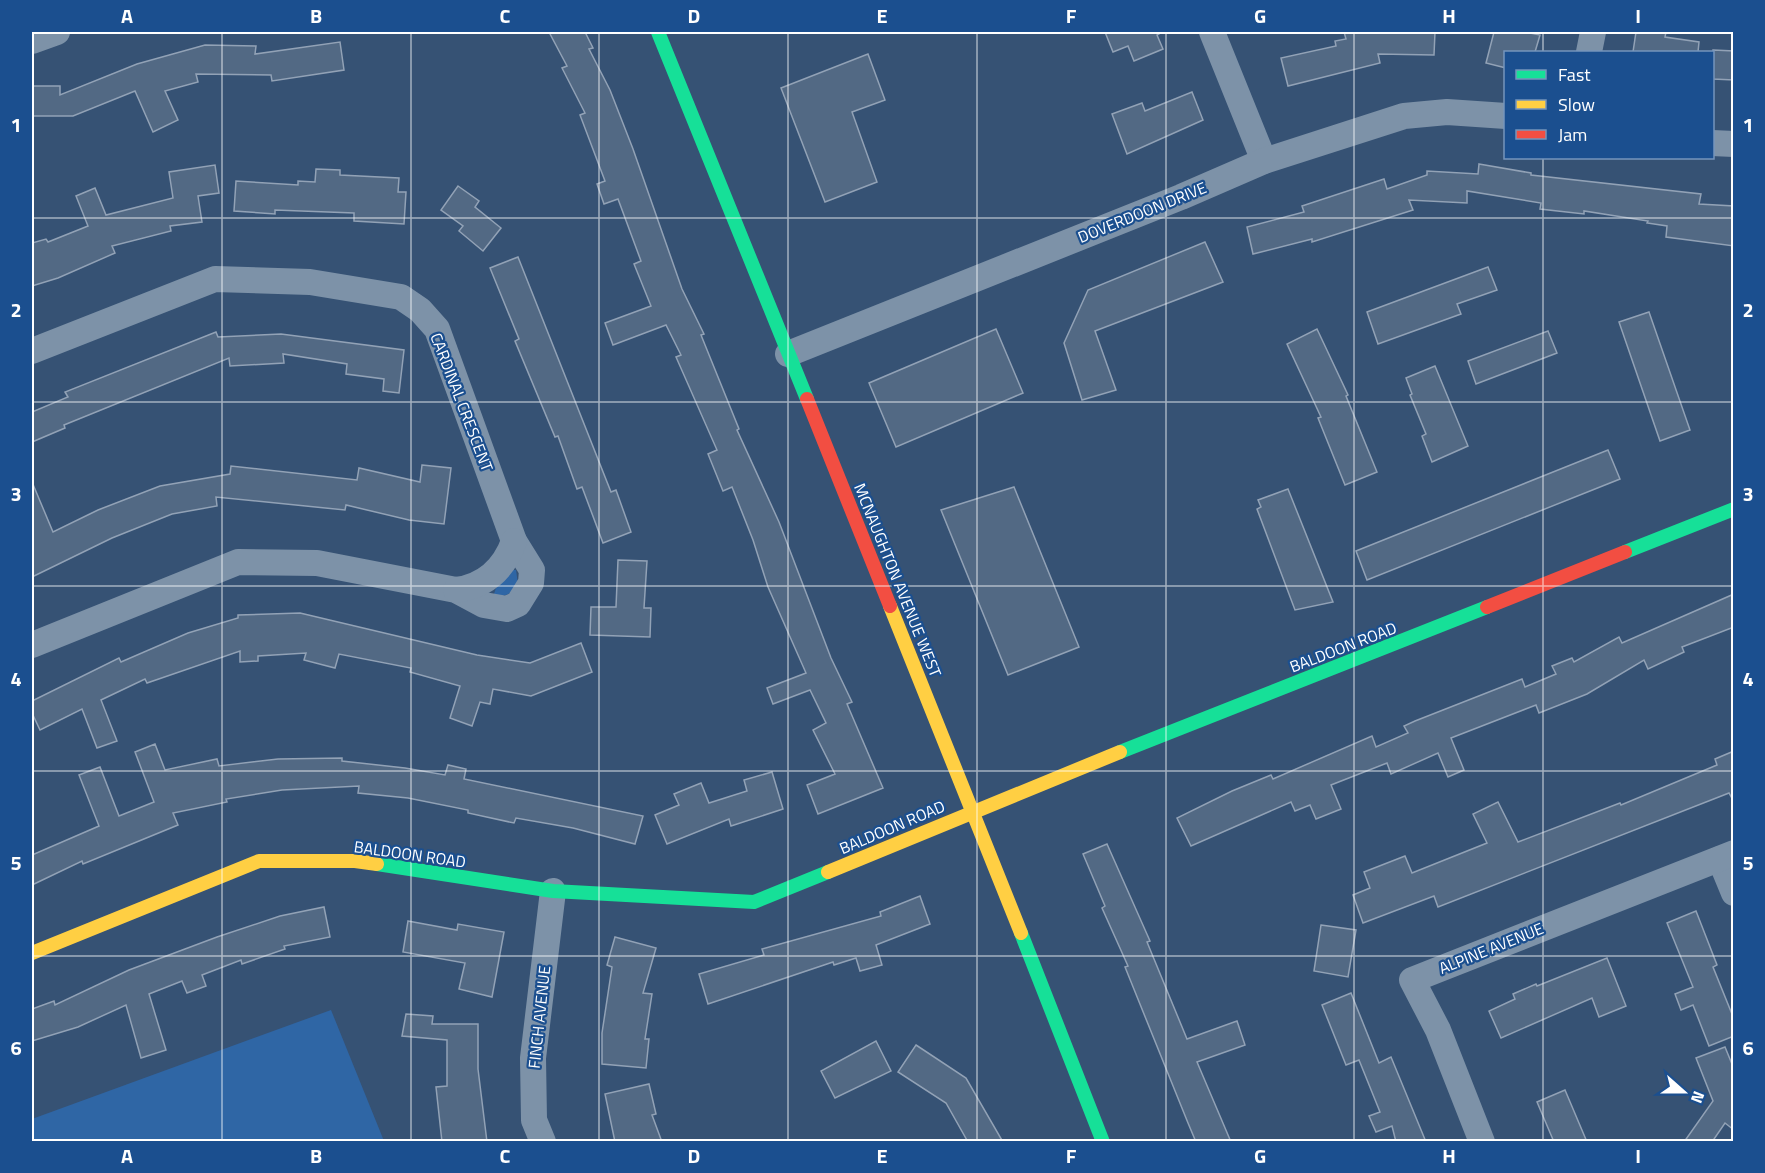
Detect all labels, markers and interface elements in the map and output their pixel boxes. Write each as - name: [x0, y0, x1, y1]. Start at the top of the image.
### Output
- text: A: [121, 0, 133, 31]
- text: B: [310, 0, 322, 31]
- text: C: [500, 0, 511, 31]
- text: D: [688, 0, 700, 31]
- text: E: [876, 0, 888, 31]
- text: F: [1066, 0, 1077, 31]
- text: G: [1254, 0, 1266, 31]
- text: H: [1442, 0, 1456, 31]
- text: I: [1635, 0, 1641, 31]
- legend: [1504, 51, 1714, 159]
- text: Fast: [1558, 61, 1591, 88]
- text: Slow: [1558, 91, 1595, 118]
- text: 1: [10, 109, 22, 140]
- text: 1: [1742, 109, 1754, 140]
- text: Jam: [1558, 121, 1587, 148]
- street label: DOVERDOON DRIVE: [1074, 175, 1210, 249]
- text: 2: [10, 294, 22, 325]
- text: 2: [1742, 294, 1754, 325]
- street label: CARDINAL CRESCENT: [425, 329, 500, 475]
- text: 3: [10, 478, 22, 509]
- text: 3: [1742, 478, 1754, 509]
- street label: MCNAUGHTON AVENUE WEST: [848, 479, 948, 681]
- street label: BALDOON ROAD: [1286, 616, 1400, 678]
- text: 4: [10, 663, 22, 694]
- text: 4: [1742, 663, 1754, 694]
- street label: BALDOON ROAD: [835, 794, 949, 860]
- street label: BALDOON ROAD: [352, 834, 468, 874]
- text: 5: [10, 847, 22, 878]
- text: 5: [1742, 847, 1754, 878]
- street label: ALPINE AVENUE: [1435, 916, 1547, 980]
- street label: FINCH AVENUE: [522, 964, 556, 1070]
- text: 6: [10, 1032, 22, 1063]
- text: 6: [1742, 1032, 1754, 1063]
- north arrow: [1654, 1062, 1714, 1122]
- text: N: [1685, 1088, 1711, 1107]
- text: A: [121, 1140, 133, 1171]
- text: B: [310, 1140, 322, 1171]
- text: C: [500, 1140, 511, 1171]
- text: D: [688, 1140, 700, 1171]
- text: E: [876, 1140, 888, 1171]
- text: F: [1066, 1140, 1077, 1171]
- text: G: [1254, 1140, 1266, 1171]
- text: H: [1442, 1140, 1456, 1171]
- text: I: [1635, 1140, 1641, 1171]

